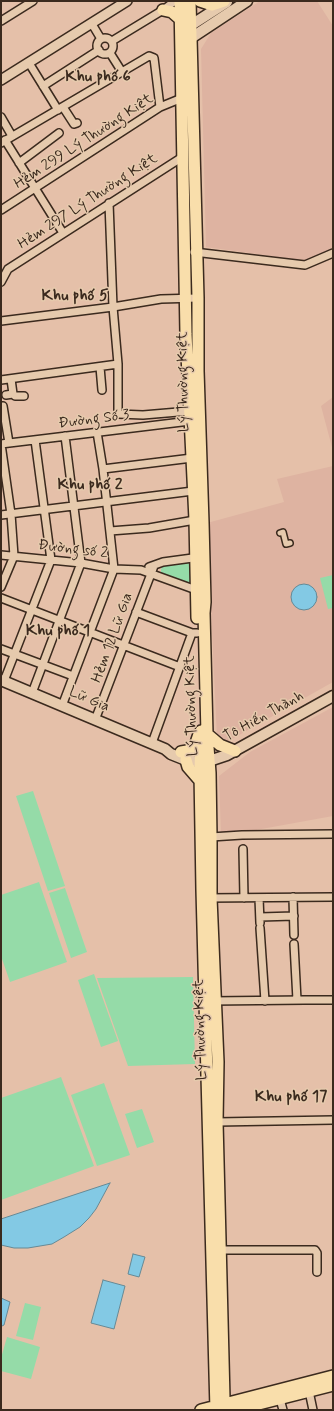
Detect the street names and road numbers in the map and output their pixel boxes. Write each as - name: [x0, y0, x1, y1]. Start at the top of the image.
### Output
- street label: Hẻm 299 Lý Thường Kiệt: [11, 90, 157, 194]
- street label: Hẻm 297 Lý Thường Kiệt: [15, 150, 161, 254]
- street label: Lý Thường Kiệt: [174, 331, 194, 433]
- street label: Đường Số 3: [58, 407, 130, 433]
- street label: Đường số 2: [37, 537, 109, 563]
- street label: Hẻm 12 Lữ Gia: [88, 591, 138, 685]
- street label: Lý Thường Kiệt: [181, 655, 203, 757]
- street label: Lữ Gia: [66, 683, 112, 717]
- street label: Tô Hiến Thành: [221, 688, 307, 746]
- street label: Lý Thường Kiệt: [190, 979, 212, 1081]

